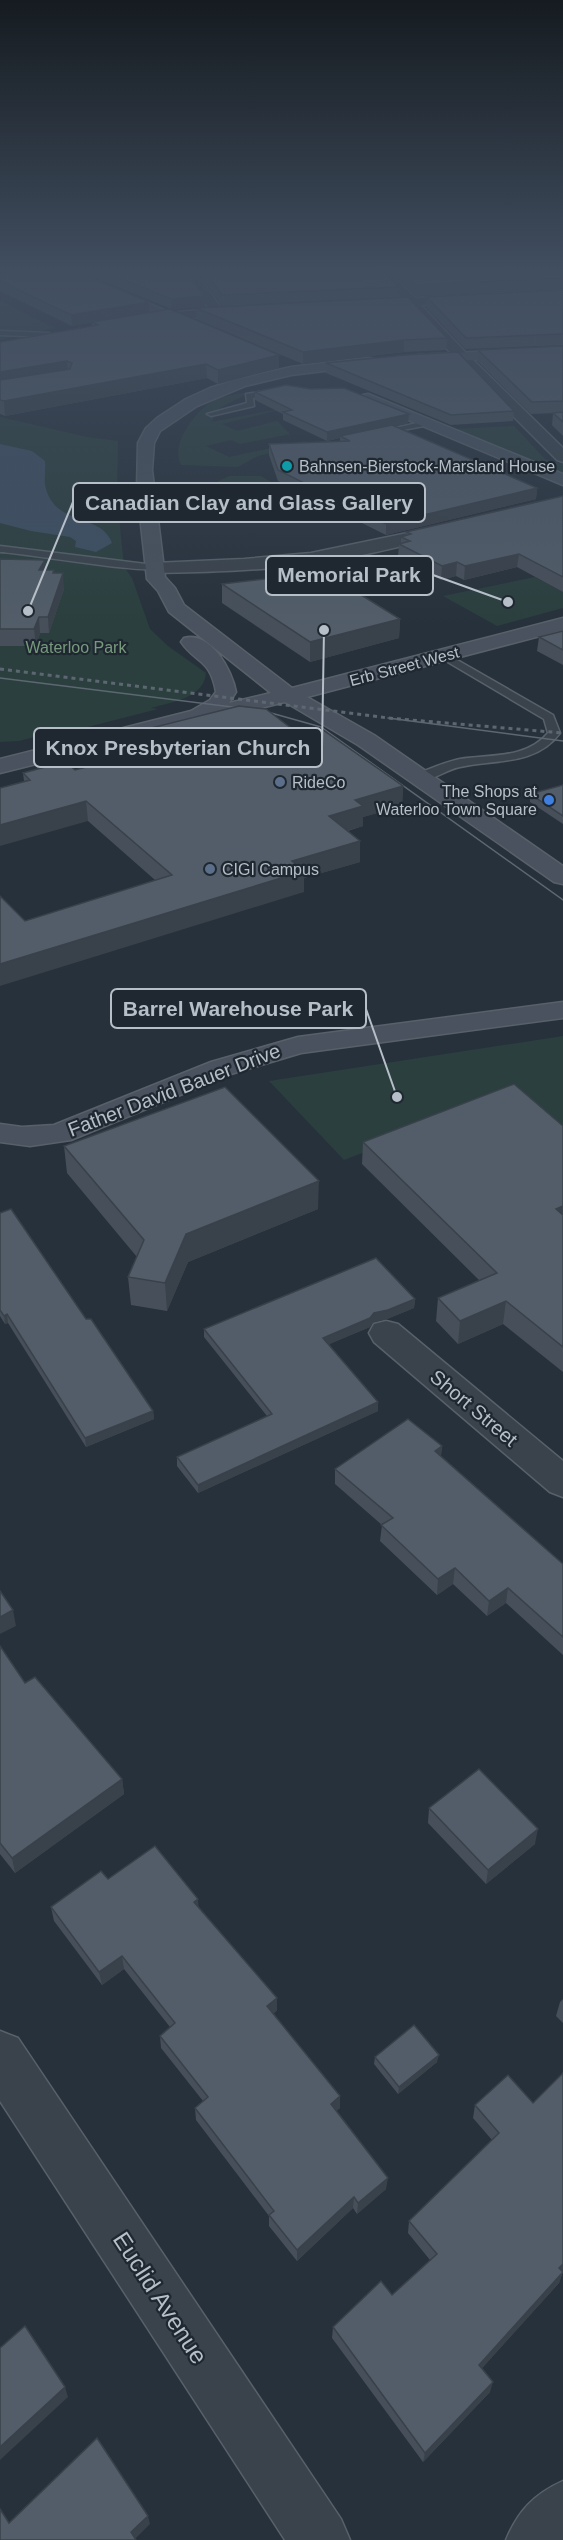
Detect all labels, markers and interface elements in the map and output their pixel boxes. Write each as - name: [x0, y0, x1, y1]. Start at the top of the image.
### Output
- place label: Bahnsen-Bierstock-Marsland House: [299, 458, 555, 475]
- marker: Bahnsen-Bierstock-Marsland House: [280, 459, 294, 473]
- callout: Canadian Clay and Glass Gallery: [73, 483, 425, 522]
- text: Canadian Clay and Glass Gallery: [85, 491, 413, 514]
- callout: Memorial Park: [266, 556, 433, 595]
- text: Memorial Park: [277, 563, 421, 586]
- park label: Waterloo Park: [26, 639, 127, 656]
- street label: Erb Street West: [348, 644, 461, 689]
- callout: Knox Presbyterian Church: [34, 728, 322, 767]
- text: Knox Presbyterian Church: [46, 736, 310, 759]
- place label: RideCo: [292, 774, 345, 791]
- marker: RideCo: [273, 775, 287, 789]
- place label: The Shops at Waterloo Town Square: [376, 783, 538, 818]
- marker: The Shops at Waterloo Town Square: [542, 793, 556, 807]
- place label: CIGI Campus: [222, 861, 319, 878]
- marker: CIGI Campus: [203, 862, 217, 876]
- callout: Barrel Warehouse Park: [111, 989, 366, 1028]
- text: Barrel Warehouse Park: [123, 997, 353, 1020]
- street label: Father David Bauer Drive: [65, 1039, 283, 1141]
- street label: Short Street: [426, 1365, 522, 1451]
- street label: Euclid Avenue: [108, 2227, 213, 2369]

